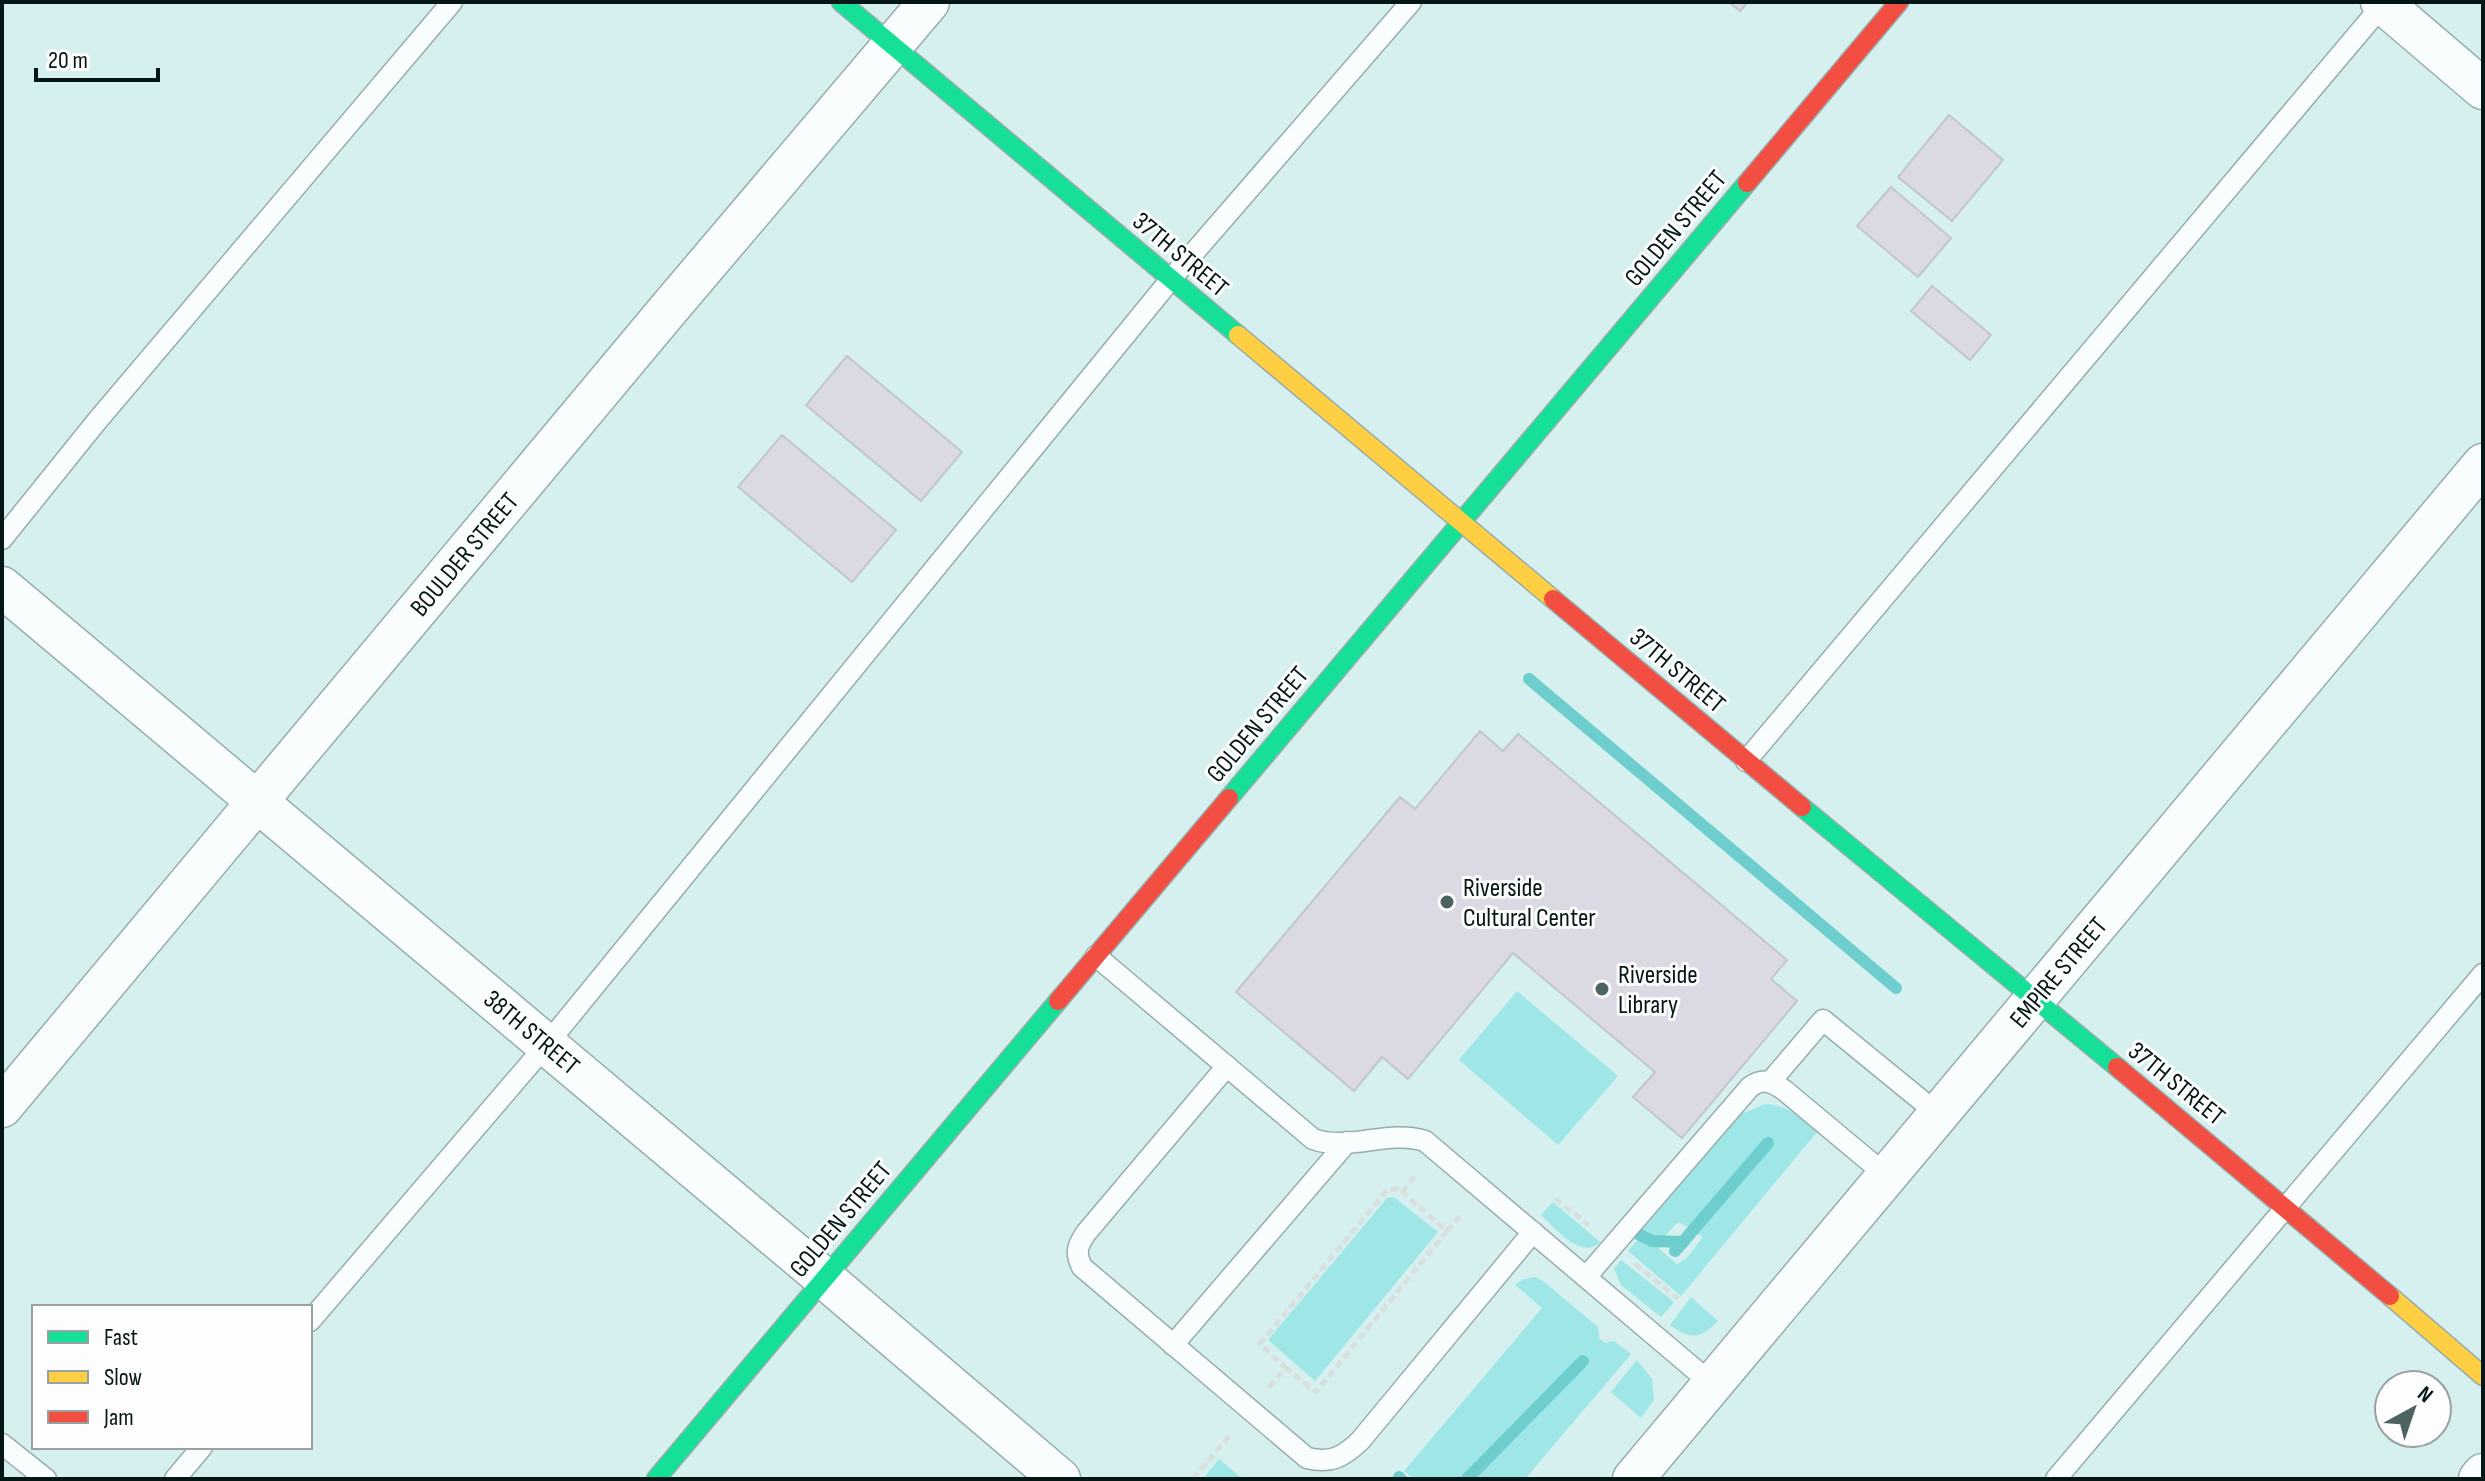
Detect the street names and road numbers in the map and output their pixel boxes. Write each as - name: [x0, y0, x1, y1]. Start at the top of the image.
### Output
- street label: GOLDEN STREET: [1619, 165, 1734, 293]
- street label: 37TH STREET: [1126, 206, 1234, 304]
- street label: BOULDER STREET: [404, 487, 526, 623]
- street label: 37TH STREET: [1623, 622, 1731, 720]
- street label: GOLDEN STREET: [1201, 661, 1316, 789]
- street label: EMPIRE STREET: [2004, 911, 2114, 1035]
- street label: 38TH STREET: [477, 984, 585, 1082]
- street label: 37TH STREET: [2121, 1036, 2231, 1133]
- street label: GOLDEN STREET: [784, 1156, 899, 1284]

